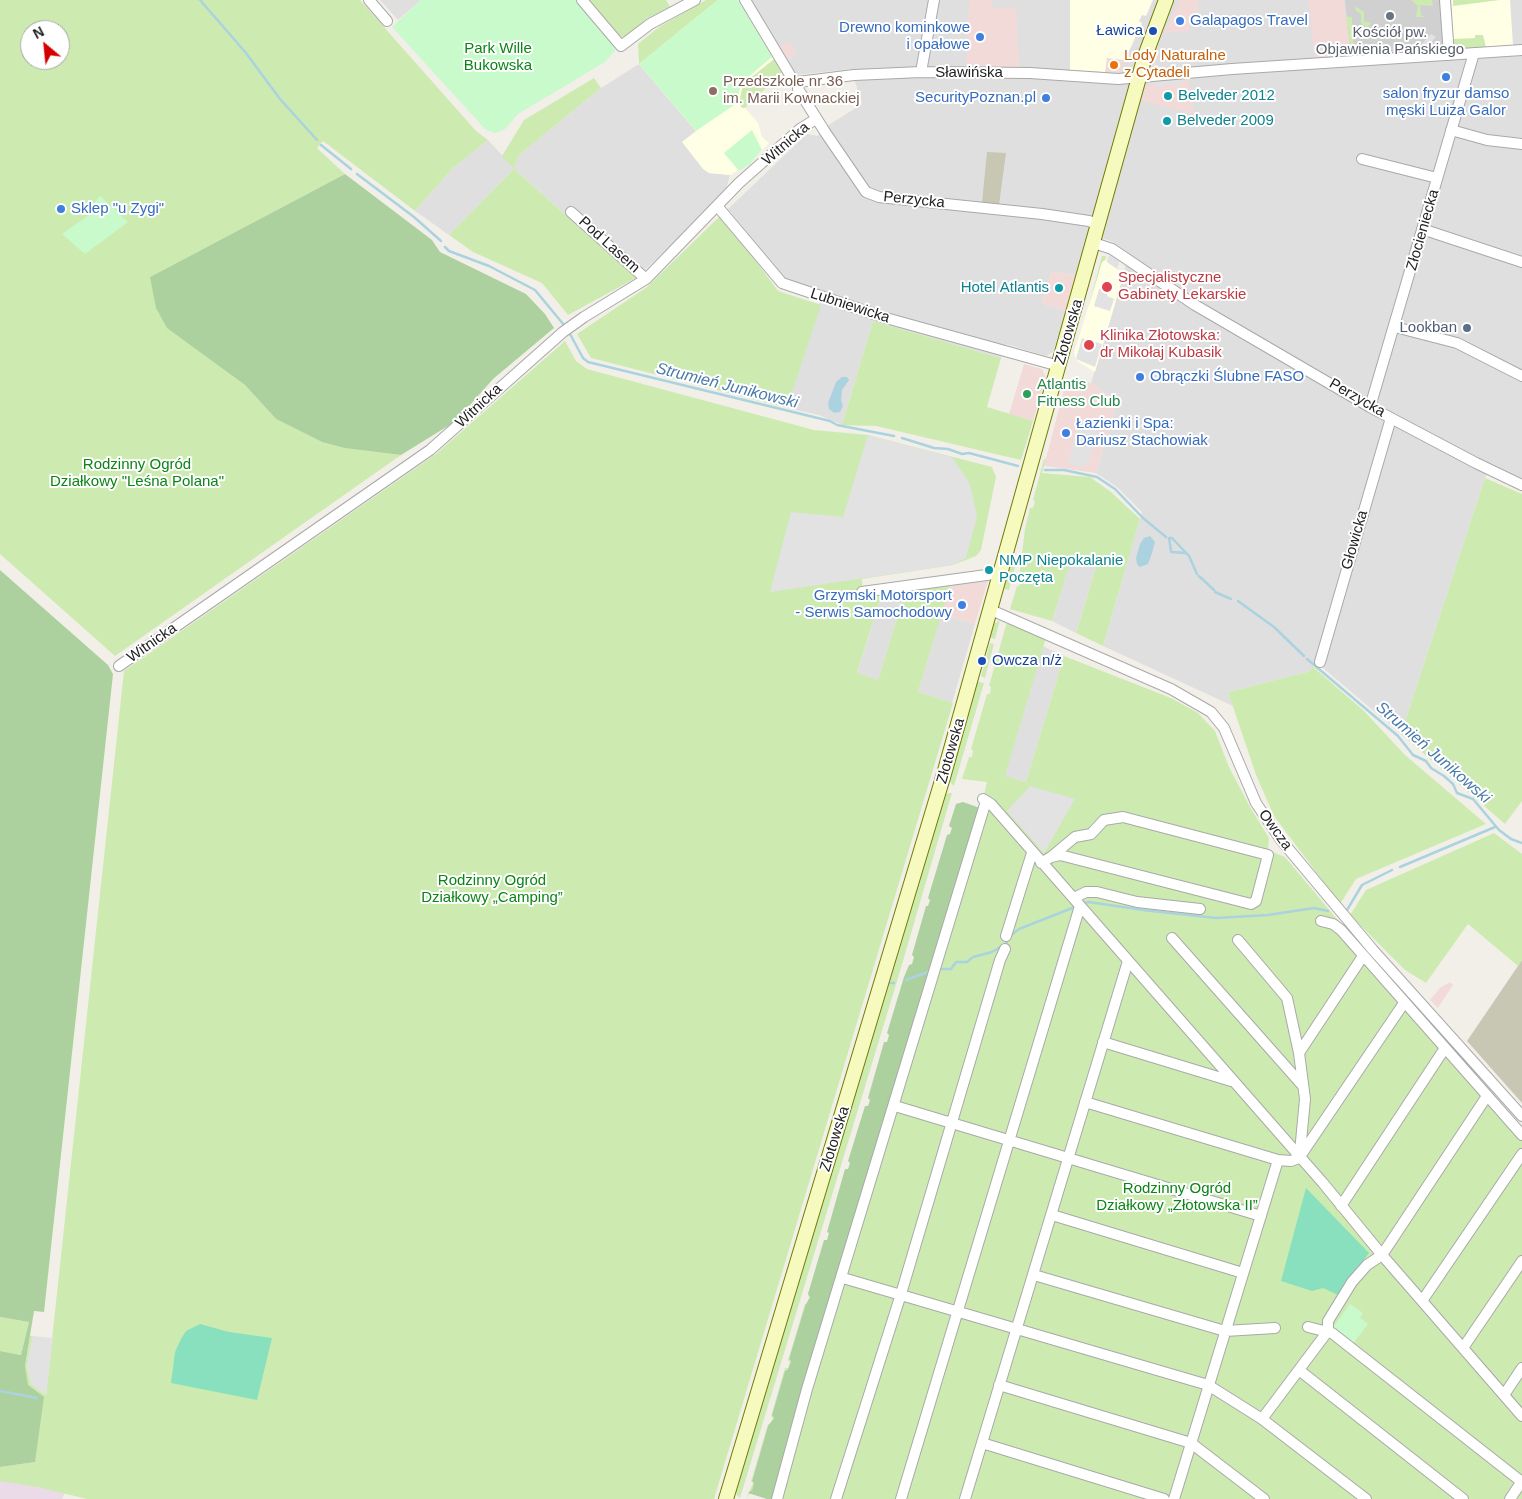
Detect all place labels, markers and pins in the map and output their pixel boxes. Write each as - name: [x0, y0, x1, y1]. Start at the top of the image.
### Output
- marker: Kościół pw. Objawienia Pańskiego: [1384, 10, 1396, 22]
- place label: Galapagos Travel: [1190, 12, 1308, 30]
- marker: Galapagos Travel: [1174, 15, 1186, 27]
- place label: Drewno kominkowe i opałowe: [839, 19, 970, 54]
- place label: Ławica: [1096, 22, 1143, 40]
- place label: Kościół pw. Objawienia Pańskiego: [1316, 24, 1464, 59]
- marker: Ławica: [1147, 25, 1159, 37]
- marker: Drewno kominkowe i opałowe: [974, 31, 986, 43]
- place label: Lody Naturalne z Cytadeli: [1124, 47, 1226, 82]
- marker: Lody Naturalne z Cytadeli: [1108, 59, 1120, 71]
- marker: salon fryzur damso męski Luiza Galor: [1440, 71, 1452, 83]
- place label: Przedszkole nr 36 im. Marii Kownackiej: [723, 73, 860, 108]
- marker: Przedszkole nr 36 im. Marii Kownackiej: [707, 85, 719, 97]
- place label: salon fryzur damso męski Luiza Galor: [1383, 85, 1509, 120]
- place label: Belveder 2012: [1178, 87, 1275, 105]
- place label: SecurityPoznan.pl: [915, 89, 1036, 107]
- marker: Belveder 2012: [1162, 90, 1174, 102]
- marker: SecurityPoznan.pl: [1040, 92, 1052, 104]
- place label: Belveder 2009: [1177, 112, 1274, 130]
- marker: Belveder 2009: [1161, 115, 1173, 127]
- place label: Sklep "u Zygi": [71, 200, 164, 218]
- marker: Sklep "u Zygi": [55, 203, 67, 215]
- place label: Specjalistyczne Gabinety Lekarskie: [1118, 269, 1246, 304]
- place label: Hotel Atlantis: [961, 279, 1049, 297]
- marker: Specjalistyczne Gabinety Lekarskie: [1100, 280, 1114, 294]
- marker: Hotel Atlantis: [1053, 282, 1065, 294]
- place label: Lookban: [1399, 319, 1457, 337]
- marker: Lookban: [1461, 322, 1473, 334]
- place label: Klinika Złotowska: dr Mikołaj Kubasik: [1100, 327, 1222, 362]
- marker: Klinika Złotowska: dr Mikołaj Kubasik: [1082, 338, 1096, 352]
- place label: Obrączki Ślubne FASO: [1150, 368, 1304, 386]
- marker: Obrączki Ślubne FASO: [1134, 371, 1146, 383]
- place label: Atlantis Fitness Club: [1037, 376, 1120, 411]
- marker: Atlantis Fitness Club: [1021, 388, 1033, 400]
- place label: Łazienki i Spa: Dariusz Stachowiak: [1076, 415, 1208, 450]
- marker: Łazienki i Spa: Dariusz Stachowiak: [1060, 427, 1072, 439]
- place label: NMP Niepokalanie Poczęta: [999, 552, 1123, 587]
- marker: NMP Niepokalanie Poczęta: [983, 564, 995, 576]
- place label: Grzymski Motorsport - Serwis Samochodowy: [795, 587, 952, 622]
- marker: Grzymski Motorsport - Serwis Samochodowy: [956, 599, 968, 611]
- place label: Owcza n/ż: [992, 652, 1062, 670]
- marker: Owcza n/ż: [976, 655, 988, 667]

